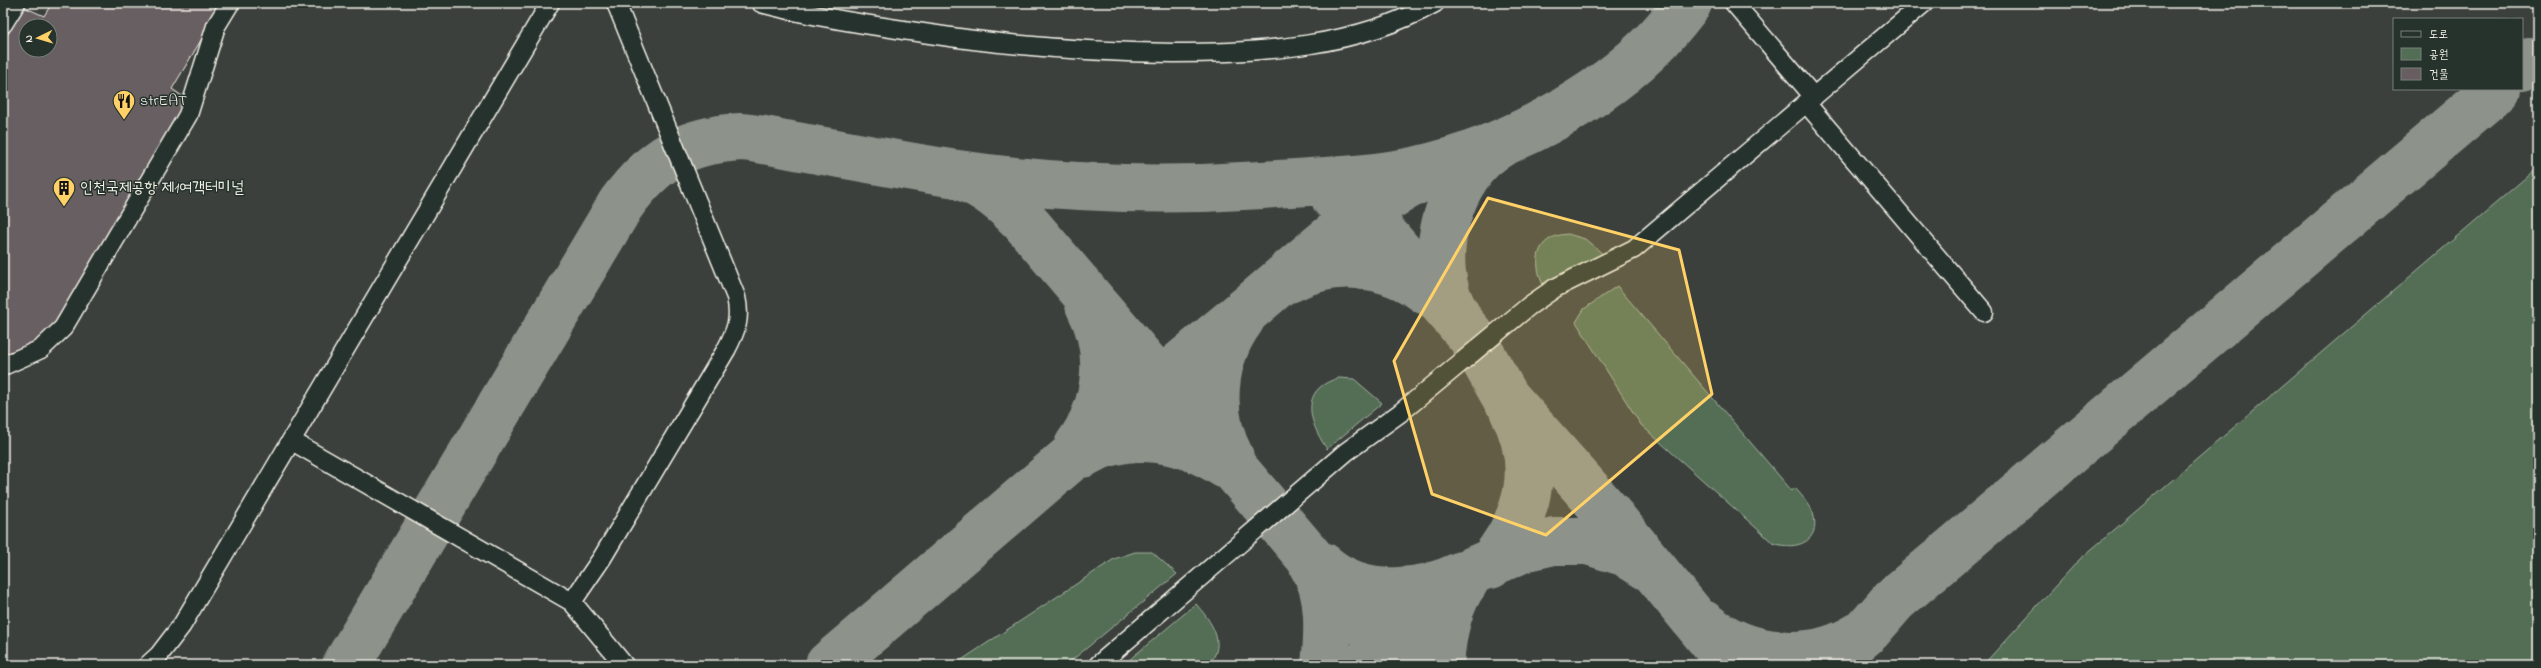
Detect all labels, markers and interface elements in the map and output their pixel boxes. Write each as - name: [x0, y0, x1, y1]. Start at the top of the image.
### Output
- north arrow: [18, 18, 58, 58]
- legend: [2393, 18, 2523, 90]
- text: 도로: [2429, 26, 2448, 44]
- text: N: [21, 34, 37, 43]
- text: 공원: [2429, 46, 2448, 64]
- text: 건물: [2429, 66, 2449, 84]
- restaurant icon: strEAT: [111, 88, 137, 121]
- place label: strEAT: [140, 89, 187, 113]
- building icon: 인천국제공항 제1여객터미널: [51, 175, 77, 208]
- place label: 인천국제공항 제1여객터미널: [80, 176, 244, 200]

